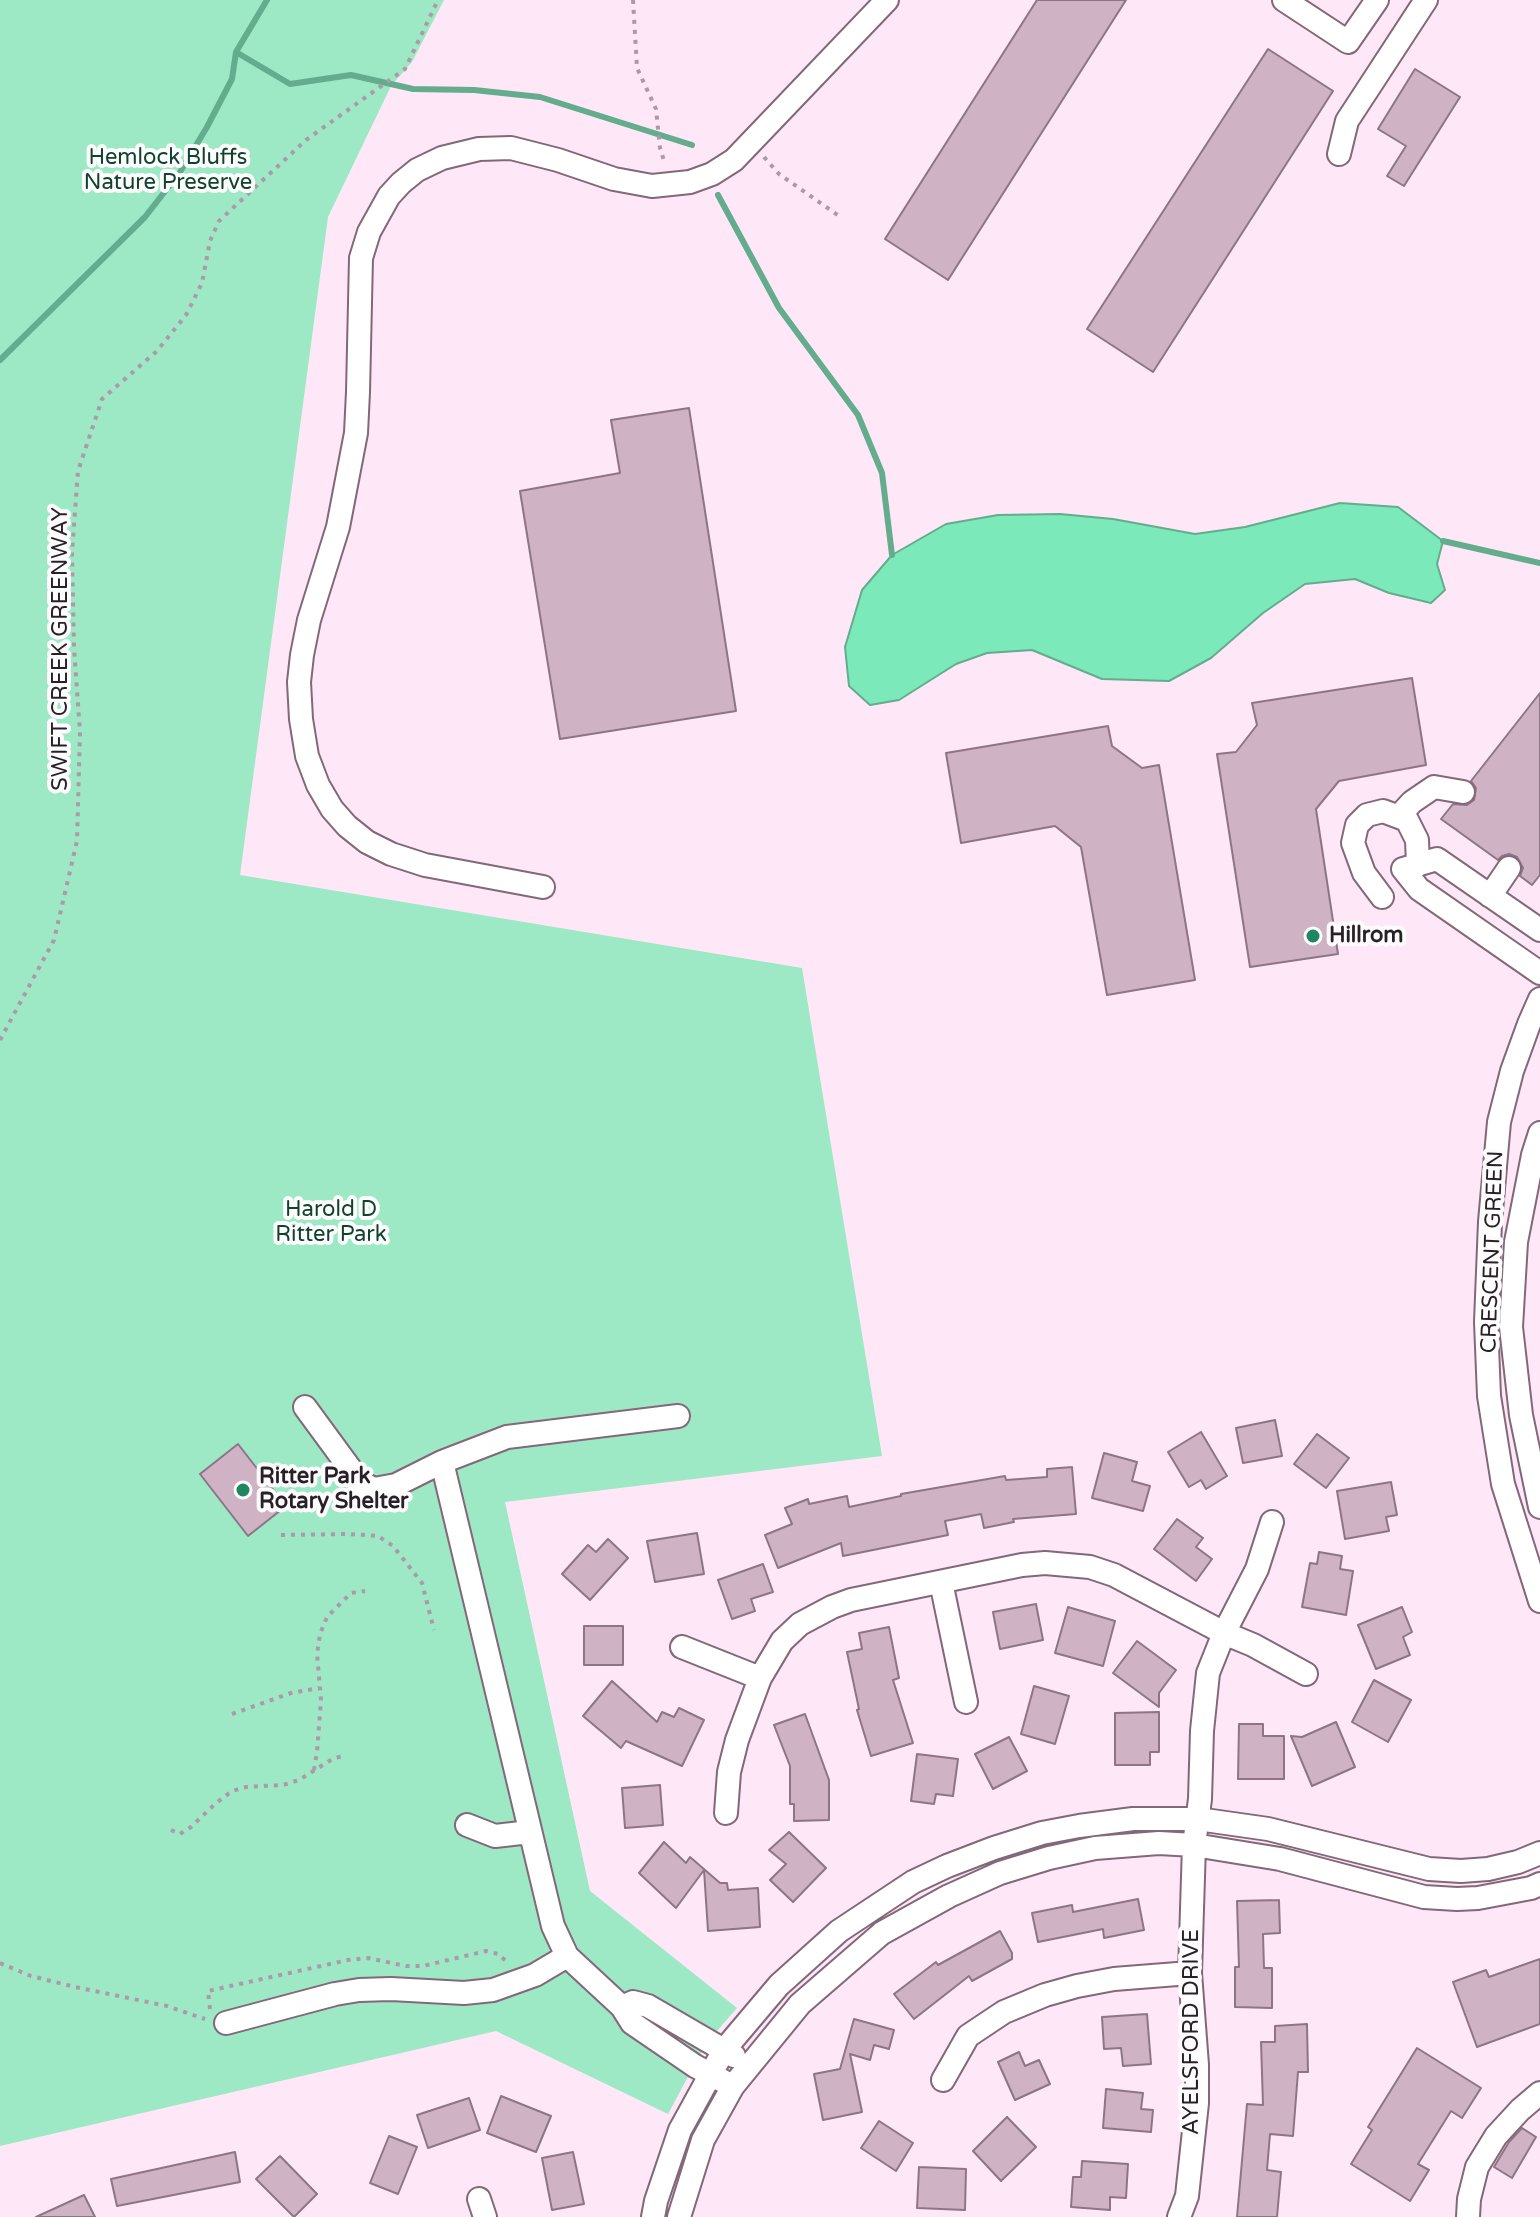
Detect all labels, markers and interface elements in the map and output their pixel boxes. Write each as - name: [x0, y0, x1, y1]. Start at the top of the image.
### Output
- park label: Hemlock Bluffs Nature Preserve: [84, 145, 252, 196]
- street label: SWIFT CREEK GREENWAY: [48, 507, 74, 791]
- place label: Hillrom: [1329, 923, 1403, 949]
- marker: Hillrom: [1304, 927, 1322, 945]
- street label: CRESCENT GREEN: [1476, 1150, 1510, 1354]
- park label: Harold D Ritter Park: [275, 1197, 387, 1248]
- place label: Ritter Park Rotary Shelter: [259, 1464, 409, 1516]
- marker: Ritter Park Rotary Shelter: [234, 1481, 252, 1499]
- street label: AYELSFORD DRIVE: [1179, 1929, 1205, 2135]

